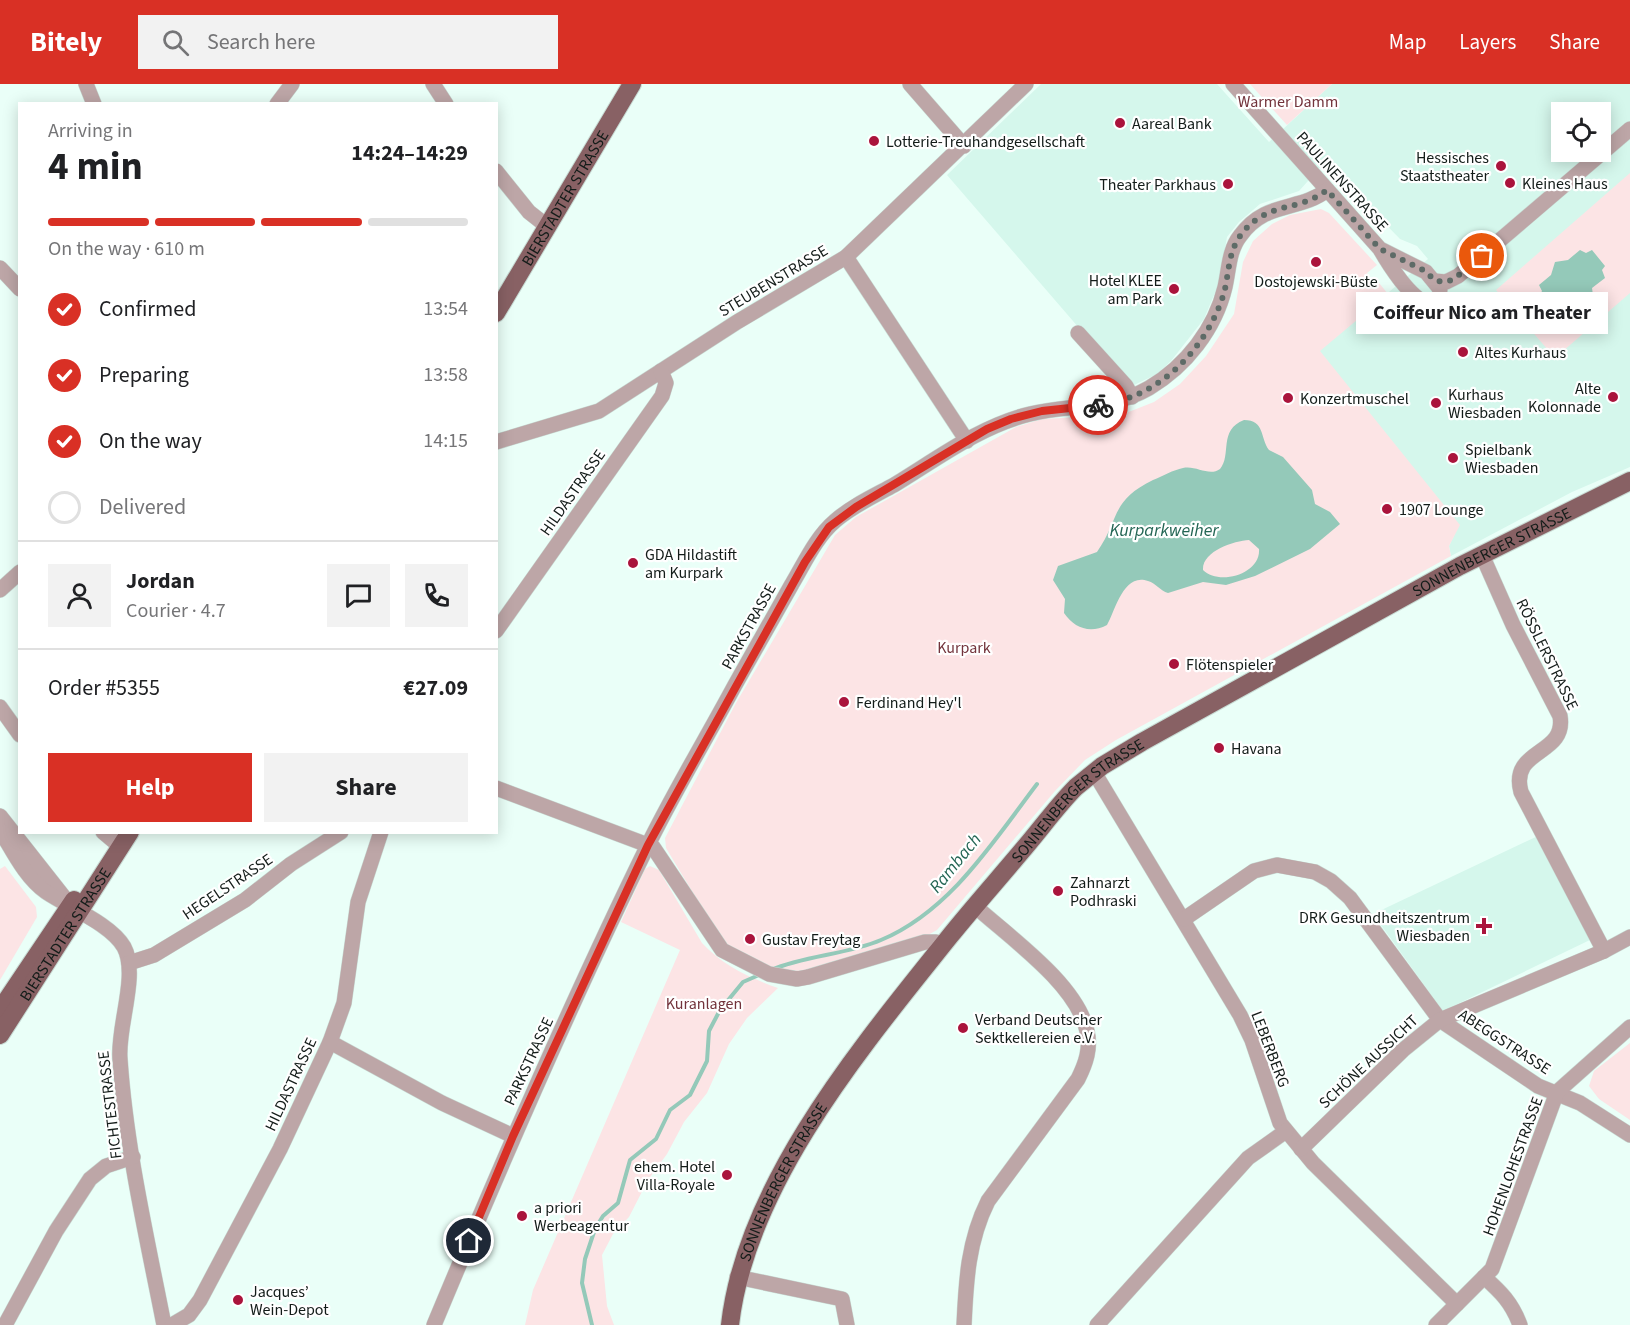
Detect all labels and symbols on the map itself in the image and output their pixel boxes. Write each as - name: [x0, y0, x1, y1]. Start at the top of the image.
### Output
- park label: Warmer Damm: [1238, 91, 1338, 113]
- place label: Aareal Bank: [1132, 113, 1212, 135]
- marker: Aareal Bank: [1113, 116, 1127, 130]
- street label: BIERSTADTER STRASSE: [516, 126, 614, 270]
- street label: PAULINENSTRASSE: [1291, 127, 1393, 237]
- place label: Lotterie-Treuhandgesellschaft: [886, 131, 1086, 153]
- marker: Lotterie-Treuhandgesellschaft: [867, 134, 881, 148]
- place label: Hessisches Staatstheater: [1400, 147, 1489, 187]
- marker: Hessisches Staatstheater: [1494, 159, 1508, 173]
- place label: Kleines Haus: [1522, 173, 1608, 195]
- place label: Theater Parkhaus: [1099, 174, 1216, 196]
- marker: Kleines Haus: [1503, 176, 1517, 190]
- marker: Theater Parkhaus: [1221, 177, 1235, 191]
- pin: [1456, 230, 1507, 281]
- street label: STEUBENSTRASSE: [715, 240, 832, 322]
- marker: Dostojewski-Büste: [1309, 255, 1323, 269]
- place label: Hotel KLEE am Park: [1089, 270, 1162, 310]
- place label: Dostojewski-Büste: [1254, 271, 1378, 293]
- marker: Hotel KLEE am Park: [1167, 282, 1181, 296]
- callout: Coiffeur Nico am Theater: [1356, 292, 1608, 334]
- place label: Altes Kurhaus: [1475, 342, 1567, 364]
- marker: Altes Kurhaus: [1456, 345, 1470, 359]
- courier: [1068, 375, 1128, 435]
- place label: Alte Kolonnade: [1528, 378, 1601, 418]
- place label: Kurhaus Wiesbaden: [1448, 384, 1521, 424]
- place label: Konzertmuschel: [1300, 388, 1409, 410]
- marker: Alte Kolonnade: [1606, 390, 1620, 404]
- marker: Konzertmuschel: [1281, 391, 1295, 405]
- marker: Kurhaus Wiesbaden: [1429, 396, 1443, 410]
- place label: Spielbank Wiesbaden: [1465, 439, 1538, 479]
- street label: HILDASTRASSE: [535, 445, 611, 540]
- marker: Spielbank Wiesbaden: [1446, 451, 1460, 465]
- place label: 1907 Lounge: [1399, 499, 1484, 521]
- marker: 1907 Lounge: [1380, 502, 1394, 516]
- street label: SONNENBERGER STRASSE: [1408, 502, 1575, 602]
- water label: Kurparkweiher: [1109, 518, 1219, 543]
- place label: GDA Hildastift am Kurpark: [645, 544, 738, 584]
- marker: GDA Hildastift am Kurpark: [626, 556, 640, 570]
- street label: PARKSTRASSE: [716, 580, 782, 673]
- street label: RÖSSLERSTRASSE: [1511, 595, 1584, 714]
- park label: Kurpark: [937, 637, 991, 659]
- place label: Flötenspieler: [1186, 654, 1274, 676]
- marker: Flötenspieler: [1167, 657, 1181, 671]
- place label: Ferdinand Hey'l: [856, 692, 961, 714]
- marker: Ferdinand Hey'l: [837, 695, 851, 709]
- street label: SONNENBERGER STRASSE: [1006, 733, 1148, 868]
- place label: Havana: [1231, 738, 1282, 760]
- marker: Havana: [1212, 741, 1226, 755]
- water label: Rambach: [924, 828, 987, 899]
- street label: HEGELSTRASSE: [178, 849, 277, 925]
- street label: BIERSTADTER STRASSE: [15, 863, 116, 1005]
- place label: Zahnarzt Podhraski: [1070, 872, 1137, 912]
- marker: Zahnarzt Podhraski: [1051, 884, 1065, 898]
- place label: DRK Gesundheitszentrum Wiesbaden: [1299, 907, 1470, 947]
- marker: DRK Gesundheitszentrum Wiesbaden: [1475, 917, 1493, 935]
- place label: Gustav Freytag: [762, 929, 860, 951]
- marker: Gustav Freytag: [743, 932, 757, 946]
- park label: Kuranlagen: [666, 993, 742, 1015]
- street label: ABEGGSTRASSE: [1454, 1004, 1555, 1080]
- street label: LEBERBERG: [1245, 1008, 1295, 1091]
- place label: Verband Deutscher Sektkellereien e.V.: [975, 1009, 1102, 1049]
- street label: SCHÖNE AUSSICHT: [1314, 1010, 1423, 1114]
- street label: PARKSTRASSE: [499, 1014, 559, 1109]
- marker: Verband Deutscher Sektkellereien e.V.: [956, 1021, 970, 1035]
- street label: HILDASTRASSE: [260, 1034, 322, 1135]
- street label: FICHTESTRASSE: [92, 1050, 128, 1160]
- street label: HOHENLOHESTRASSE: [1477, 1094, 1548, 1239]
- street label: SONNENBERGER STRASSE: [734, 1098, 833, 1264]
- place label: ehem. Hotel Villa-Royale: [634, 1156, 715, 1196]
- marker: ehem. Hotel Villa-Royale: [720, 1168, 734, 1182]
- place label: a priori Werbeagentur: [534, 1197, 629, 1237]
- marker: a priori Werbeagentur: [515, 1209, 529, 1223]
- pin: [443, 1215, 494, 1266]
- place label: Jacques’ Wein-Depot: [250, 1281, 329, 1321]
- marker: Jacques’ Wein-Depot: [231, 1293, 245, 1307]

